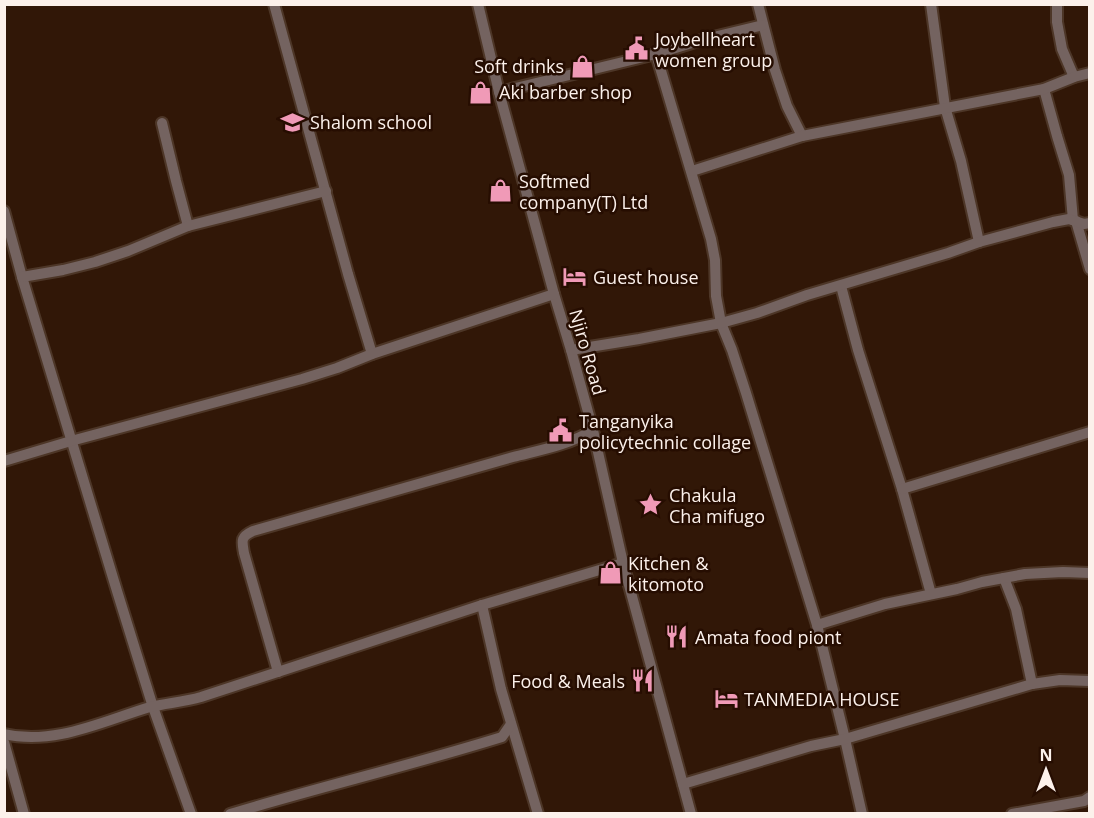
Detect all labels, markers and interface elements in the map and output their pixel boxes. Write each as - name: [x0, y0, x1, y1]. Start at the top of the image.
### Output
- place label: Joybellheart women group: [653, 27, 772, 72]
- public building icon: Joybellheart women group: [624, 36, 650, 62]
- shop icon: Soft drinks: [569, 53, 595, 79]
- place label: Soft drinks: [474, 54, 564, 78]
- shop icon: Aki barber shop: [468, 79, 494, 105]
- place label: Aki barber shop: [499, 80, 632, 104]
- school or university icon: Shalom school: [279, 109, 305, 135]
- place label: Shalom school: [310, 110, 432, 134]
- place label: Softmed company(T) Ltd: [519, 169, 648, 214]
- shop icon: Softmed company(T) Ltd: [488, 178, 514, 204]
- hotel icon: Guest house: [562, 264, 588, 290]
- place label: Guest house: [593, 265, 699, 289]
- street label: Njiro Road: [564, 306, 612, 398]
- place label: Tanganyika policytechnic collage: [579, 409, 751, 454]
- public building icon: Tanganyika policytechnic collage: [548, 418, 574, 444]
- place label: Chakula Cha mifugo: [669, 483, 765, 528]
- place icon: Chakula Cha mifugo: [638, 492, 664, 518]
- place label: Kitchen & kitomoto: [628, 551, 709, 596]
- shop icon: Kitchen & kitomoto: [597, 560, 623, 586]
- restaurant icon: Amata food piont: [664, 624, 690, 650]
- place label: Amata food piont: [695, 625, 841, 649]
- restaurant icon: Food & Meals: [630, 668, 656, 694]
- place label: Food & Meals: [511, 669, 625, 693]
- hotel icon: TANMEDIA HOUSE: [713, 686, 739, 712]
- place label: TANMEDIA HOUSE: [744, 687, 899, 711]
- north arrow: [1016, 740, 1076, 800]
- text: N: [1039, 744, 1053, 766]

